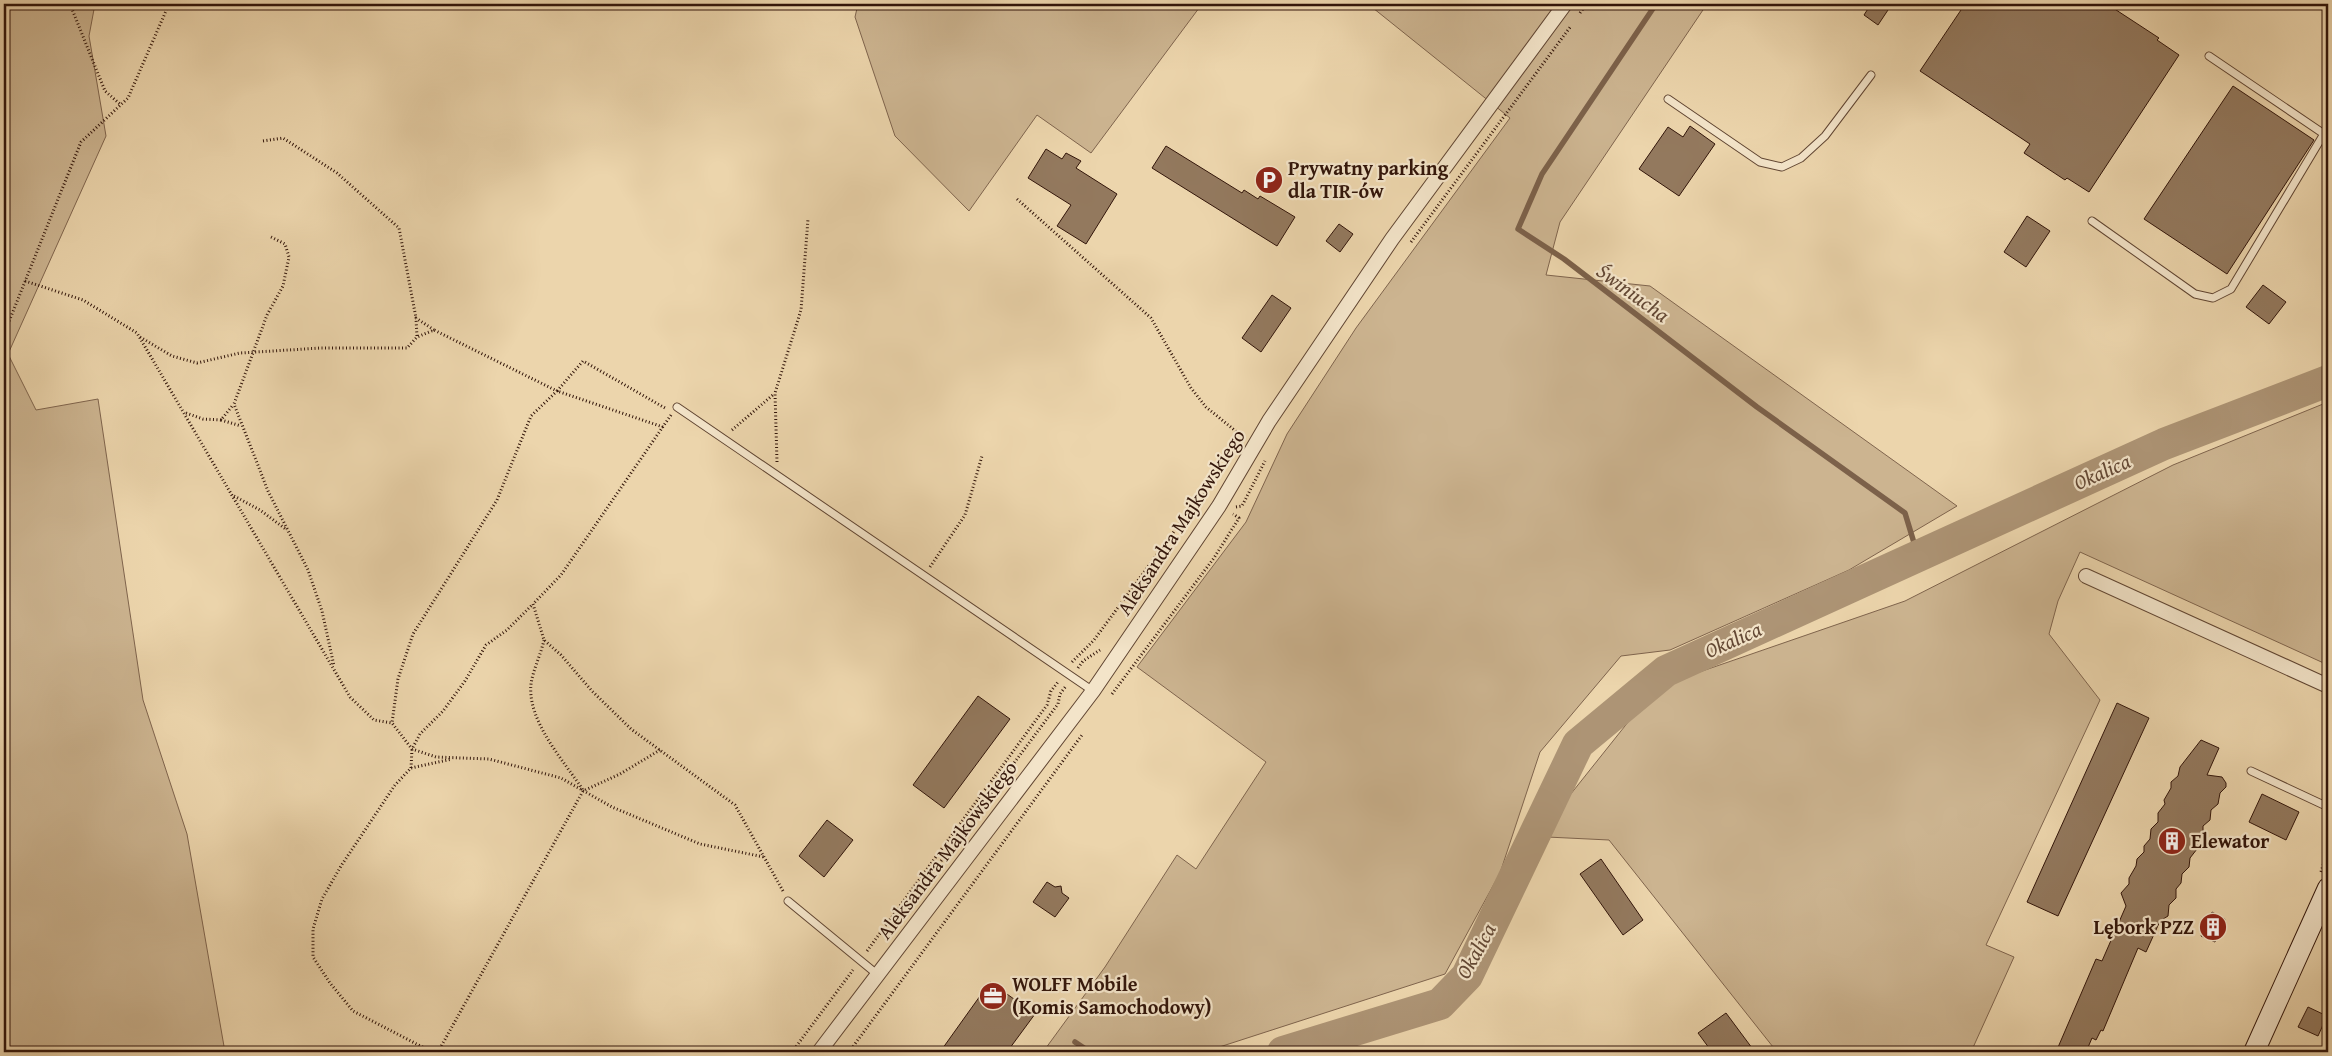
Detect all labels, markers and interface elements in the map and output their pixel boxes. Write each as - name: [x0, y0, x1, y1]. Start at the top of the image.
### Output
- place label: Prywatny parking dla TIR-ów: [1288, 153, 1449, 205]
- parking icon: Prywatny parking dla TIR-ów: [1254, 165, 1284, 195]
- water label: Świniucha: [1590, 255, 1676, 330]
- street label: Aleksandra Majkowskiego: [1109, 423, 1252, 621]
- water label: Okalica: [2068, 445, 2136, 498]
- water label: Okalica: [1699, 613, 1767, 666]
- street label: Aleksandra Majkowskiego: [870, 754, 1023, 945]
- building icon: Elewator: [2157, 826, 2187, 856]
- place label: Elewator: [2191, 826, 2270, 855]
- place label: Lębork PZZ: [2094, 912, 2194, 941]
- building icon: Lębork PZZ: [2198, 912, 2228, 942]
- water label: Okalica: [1448, 917, 1504, 984]
- place label: WOLFF Mobile (Komis Samochodowy): [1012, 969, 1211, 1021]
- office icon: WOLFF Mobile (Komis Samochodowy): [978, 981, 1008, 1011]

